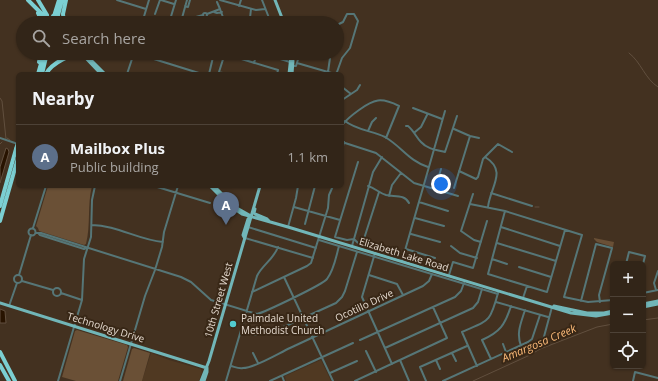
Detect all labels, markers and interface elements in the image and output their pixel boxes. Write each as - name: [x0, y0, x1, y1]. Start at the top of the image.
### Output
- search box: [16, 16, 344, 60]
- icon: search: [30, 27, 52, 49]
- text: Search here: [62, 28, 146, 48]
- text: Nearby: [32, 87, 94, 110]
- text: Mailbox Plus: [70, 138, 165, 158]
- text: A: [41, 148, 49, 166]
- text: 1.1 km: [287, 148, 328, 166]
- text: Public building: [70, 158, 159, 176]
- your location: [431, 174, 451, 194]
- pin: A: [213, 192, 239, 225]
- street label: Elizabeth Lake Road: [357, 234, 451, 274]
- street label: 10th Street West: [201, 260, 236, 339]
- map controls: [610, 261, 646, 369]
- button: +: [610, 261, 646, 297]
- street label: Ocotillo Drive: [333, 285, 396, 325]
- button: −: [610, 297, 646, 333]
- street label: Technology Drive: [66, 309, 147, 346]
- place label: Palmdale United Methodist Church: [241, 311, 324, 337]
- marker: Palmdale United Methodist Church: [228, 319, 238, 329]
- water label: Amargosa Creek: [499, 320, 579, 365]
- button: locate: [610, 333, 646, 369]

